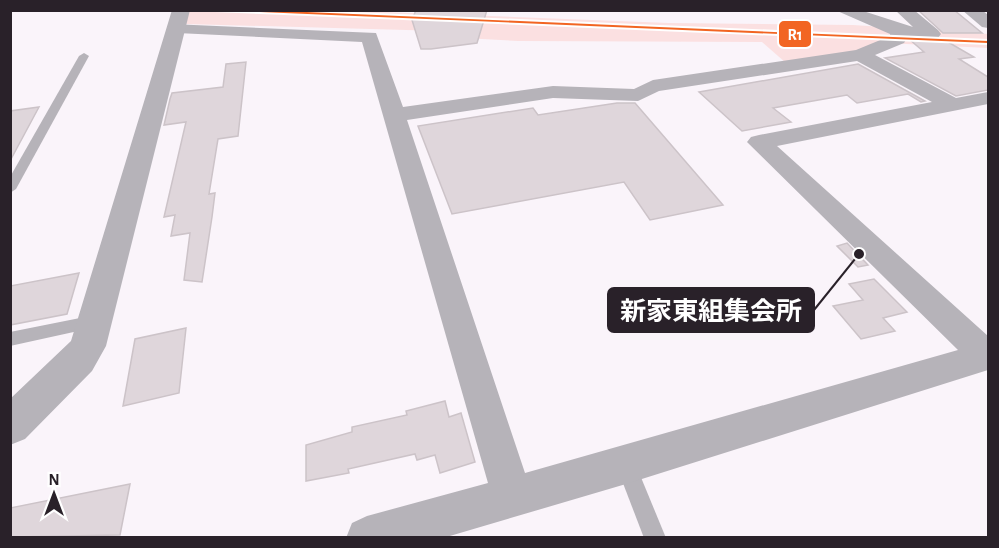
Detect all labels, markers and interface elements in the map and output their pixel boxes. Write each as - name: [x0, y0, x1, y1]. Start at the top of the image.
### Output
- line badge: R1: [778, 20, 812, 48]
- text: R1: [787, 27, 803, 43]
- callout: 新家東組集会所: [608, 288, 814, 332]
- text: 新家東組集会所: [620, 297, 802, 325]
- north arrow: [24, 464, 84, 524]
- text: N: [48, 472, 60, 488]

